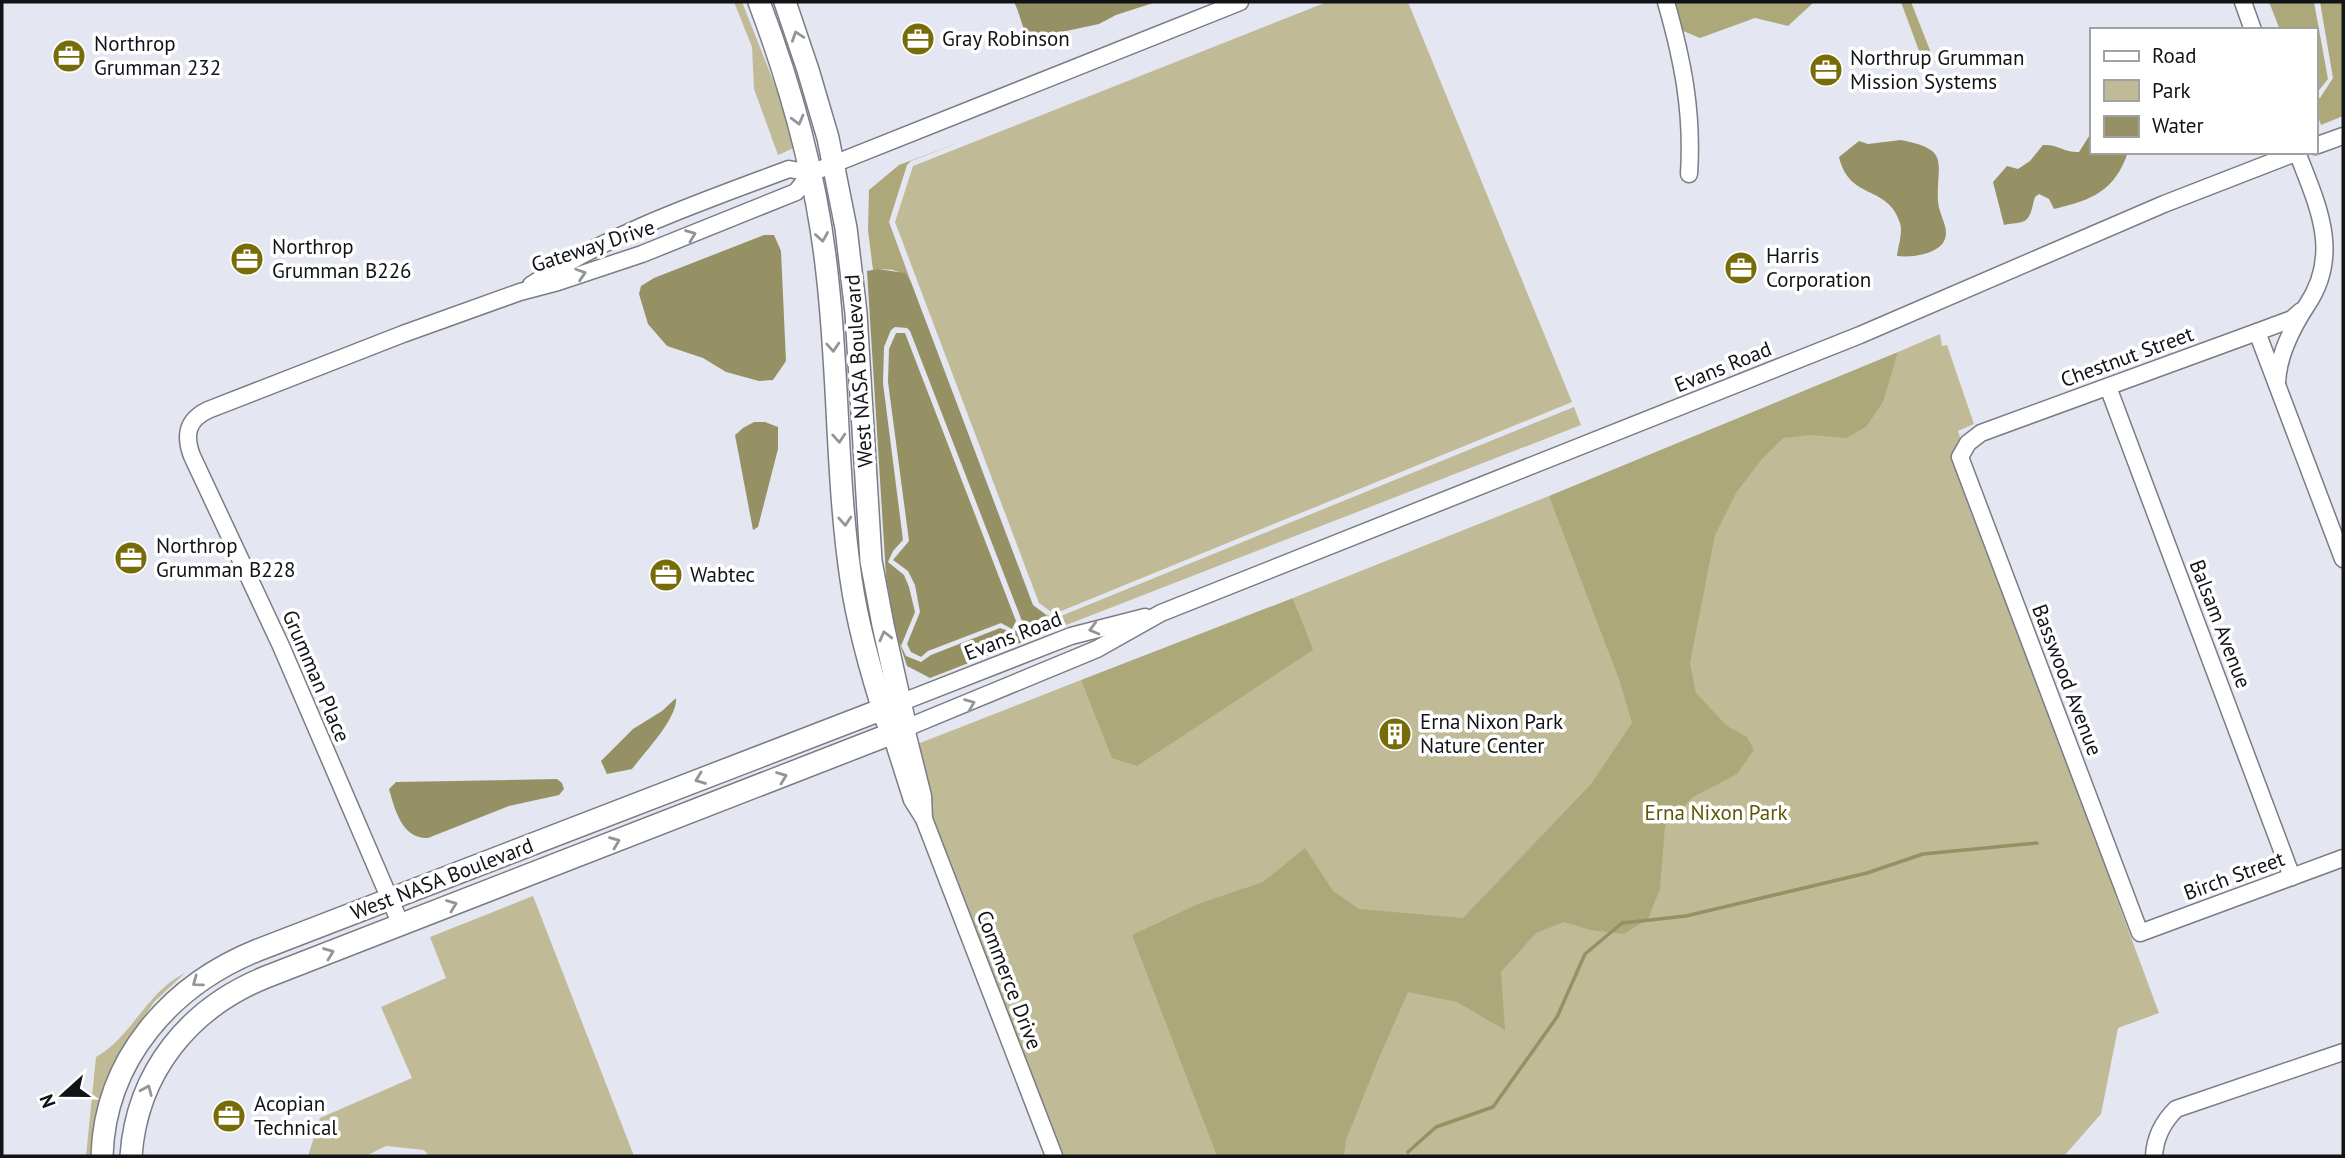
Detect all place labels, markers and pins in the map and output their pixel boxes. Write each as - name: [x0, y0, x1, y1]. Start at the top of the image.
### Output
- office icon: Gray Robinson: [899, 20, 937, 58]
- place label: Gray Robinson: [942, 25, 1070, 52]
- place label: Northrop Grumman 232: [94, 30, 221, 81]
- office icon: Northrop Grumman 232: [50, 37, 88, 75]
- place label: Northrup Grumman Mission Systems: [1850, 44, 2025, 95]
- office icon: Northrup Grumman Mission Systems: [1807, 51, 1845, 89]
- place label: Northrop Grumman B226: [272, 233, 412, 284]
- office icon: Northrop Grumman B226: [228, 240, 266, 278]
- place label: Harris Corporation: [1766, 242, 1871, 293]
- office icon: Harris Corporation: [1722, 249, 1760, 287]
- place label: Northrop Grumman B228: [156, 532, 296, 583]
- office icon: Northrop Grumman B228: [112, 539, 150, 577]
- office icon: Wabtec: [647, 556, 685, 594]
- place label: Wabtec: [690, 561, 755, 588]
- place label: Erna Nixon Park Nature Center: [1420, 708, 1563, 759]
- building icon: Erna Nixon Park Nature Center: [1376, 715, 1414, 753]
- place label: Acopian Technical: [254, 1090, 338, 1141]
- office icon: Acopian Technical: [210, 1097, 248, 1135]

